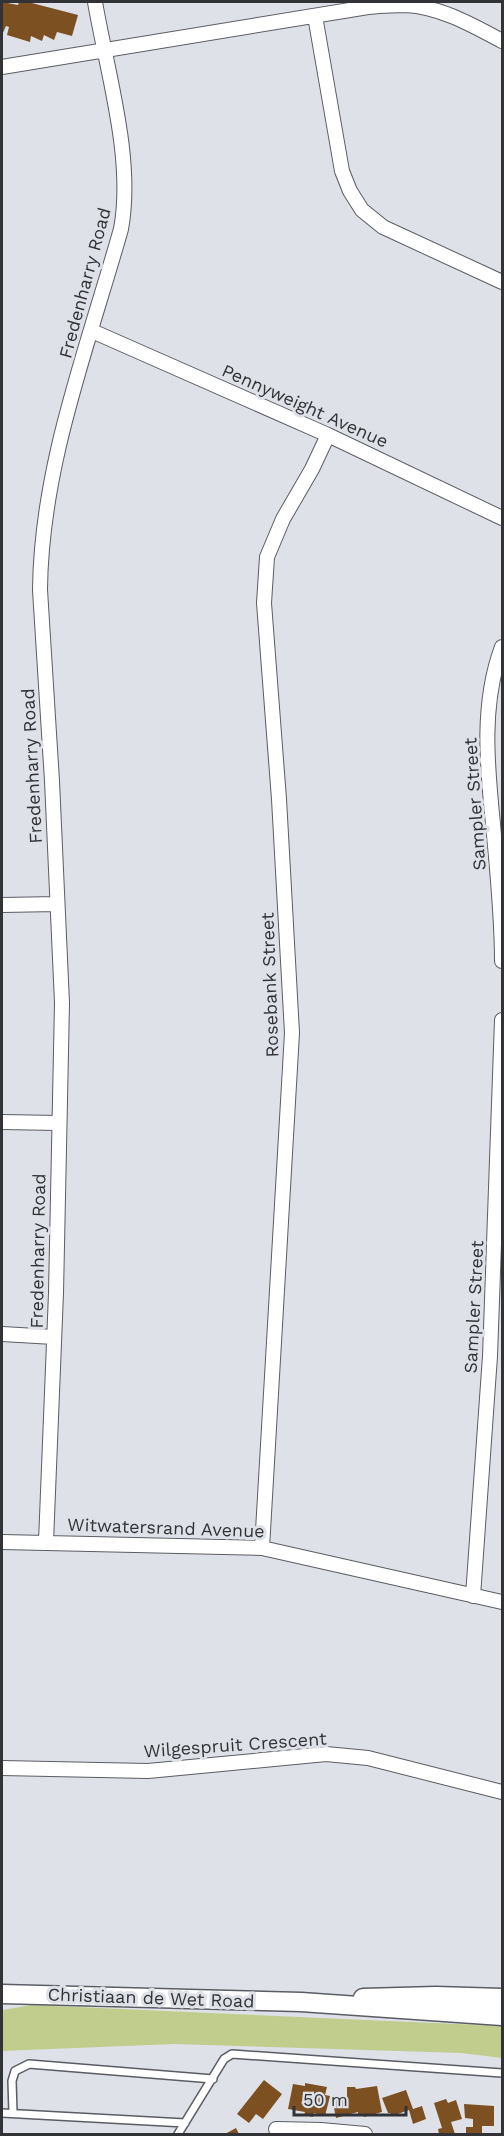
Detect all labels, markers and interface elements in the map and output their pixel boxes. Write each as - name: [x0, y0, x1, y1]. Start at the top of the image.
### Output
- street label: Fredenharry Road: [54, 205, 115, 361]
- street label: Pennyweight Avenue: [219, 359, 392, 452]
- street label: Fredenharry Road: [17, 688, 46, 844]
- street label: Sampler Street: [459, 736, 490, 871]
- street label: Rosebank Street: [256, 912, 283, 1058]
- street label: Fredenharry Road: [26, 1173, 49, 1329]
- street label: Sampler Street: [460, 1240, 487, 1374]
- street label: Witwatersrand Avenue: [67, 1514, 265, 1541]
- street label: Wilgespruit Crescent: [143, 1728, 328, 1761]
- street label: Christiaan de Wet Road: [47, 1983, 255, 2012]
- scale bar: [294, 2079, 406, 2117]
- text: 50 m: [303, 2089, 348, 2110]

